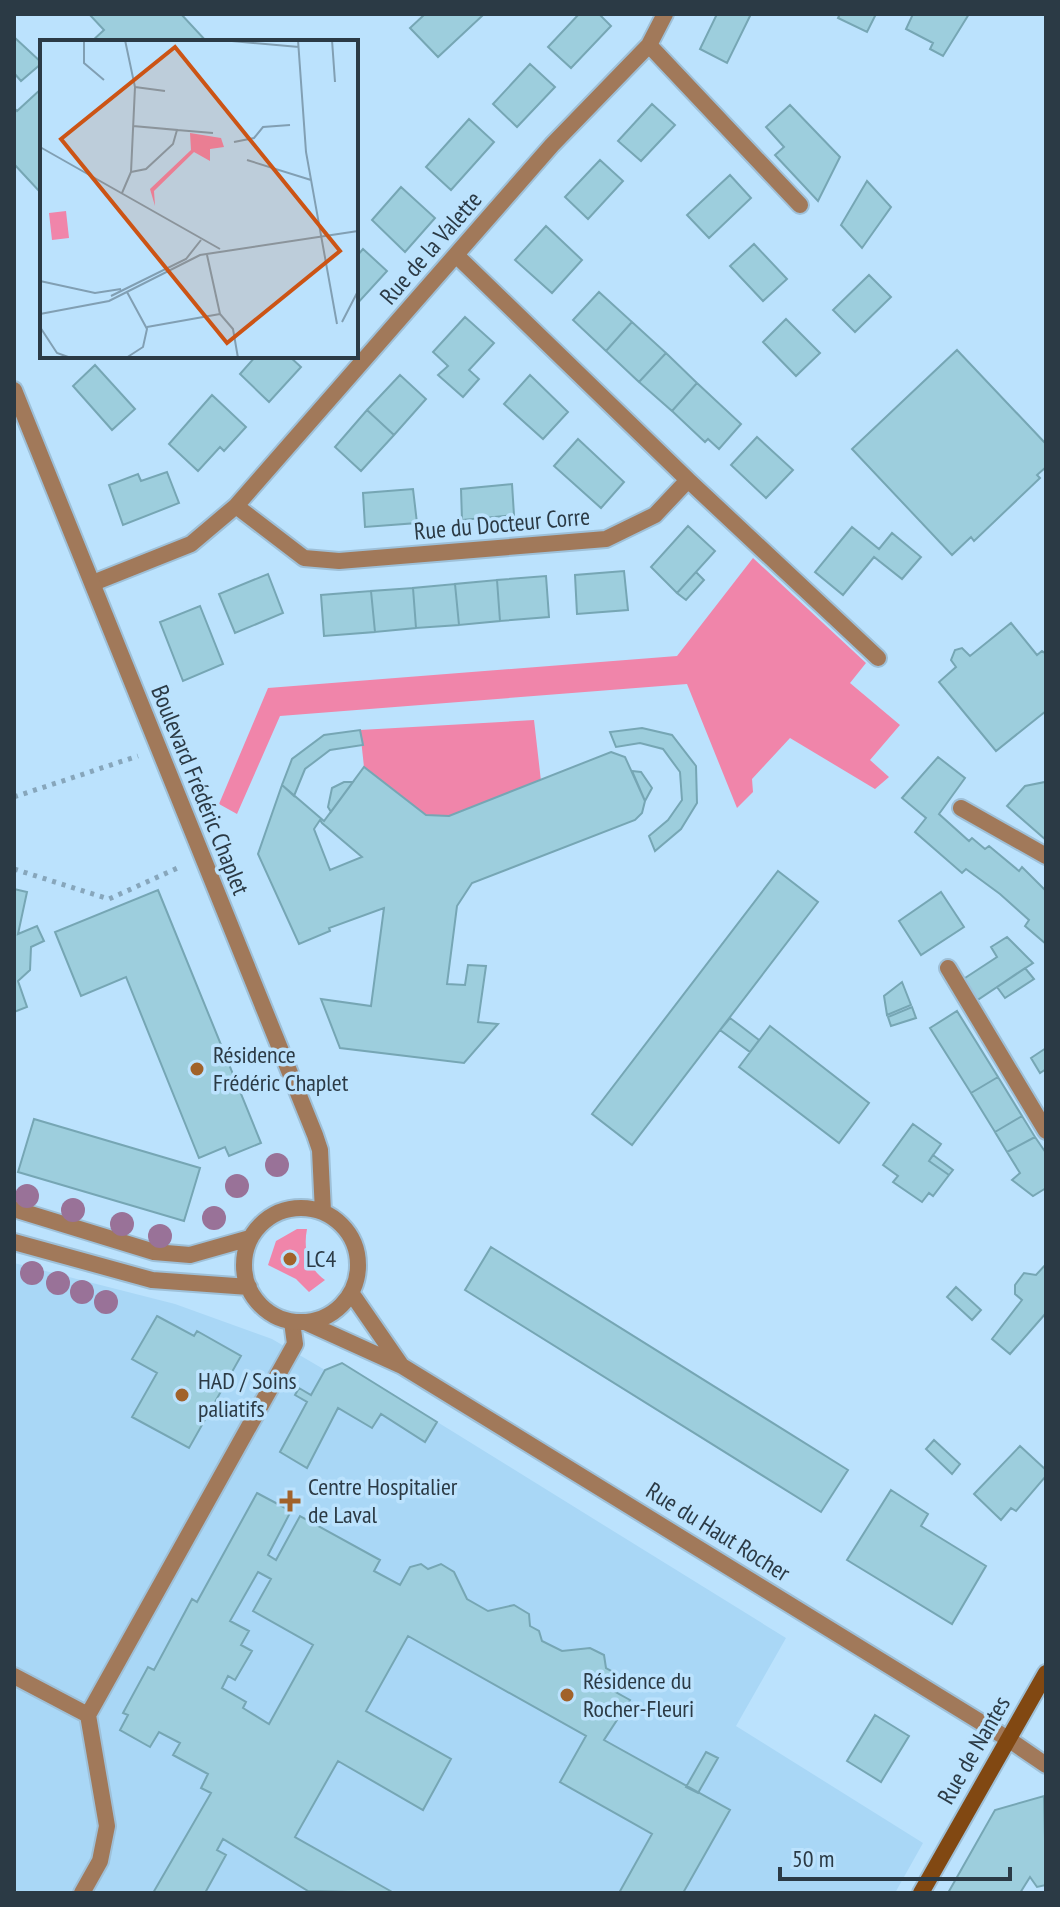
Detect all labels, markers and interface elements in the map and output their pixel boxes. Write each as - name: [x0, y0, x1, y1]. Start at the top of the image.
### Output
- inset map: [40, 40, 358, 358]
- street label: Rue de la Valette: [373, 185, 488, 311]
- street label: Rue du Docteur Corre: [413, 500, 591, 547]
- street label: Boulevard Frédéric Chaplet: [144, 680, 257, 900]
- place label: Résidence Frédéric Chaplet: [213, 1039, 349, 1098]
- marker: Résidence Frédéric Chaplet: [188, 1060, 206, 1078]
- place label: LC4: [306, 1243, 337, 1274]
- marker: LC4: [281, 1250, 299, 1268]
- place label: HAD / Soins paliatifs: [198, 1365, 297, 1424]
- marker: HAD / Soins paliatifs: [173, 1386, 191, 1404]
- place label: Centre Hospitalier de Laval: [308, 1471, 458, 1530]
- street label: Rue du Haut Rocher: [641, 1475, 796, 1588]
- marker: Centre Hospitalier de Laval: [279, 1490, 301, 1512]
- place label: Résidence du Rocher-Fleuri: [583, 1665, 694, 1724]
- marker: Résidence du Rocher-Fleuri: [558, 1686, 576, 1704]
- street label: Rue de Nantes: [930, 1690, 1017, 1809]
- scale bar: [780, 1831, 1010, 1881]
- text: 50 m: [792, 1843, 834, 1874]

